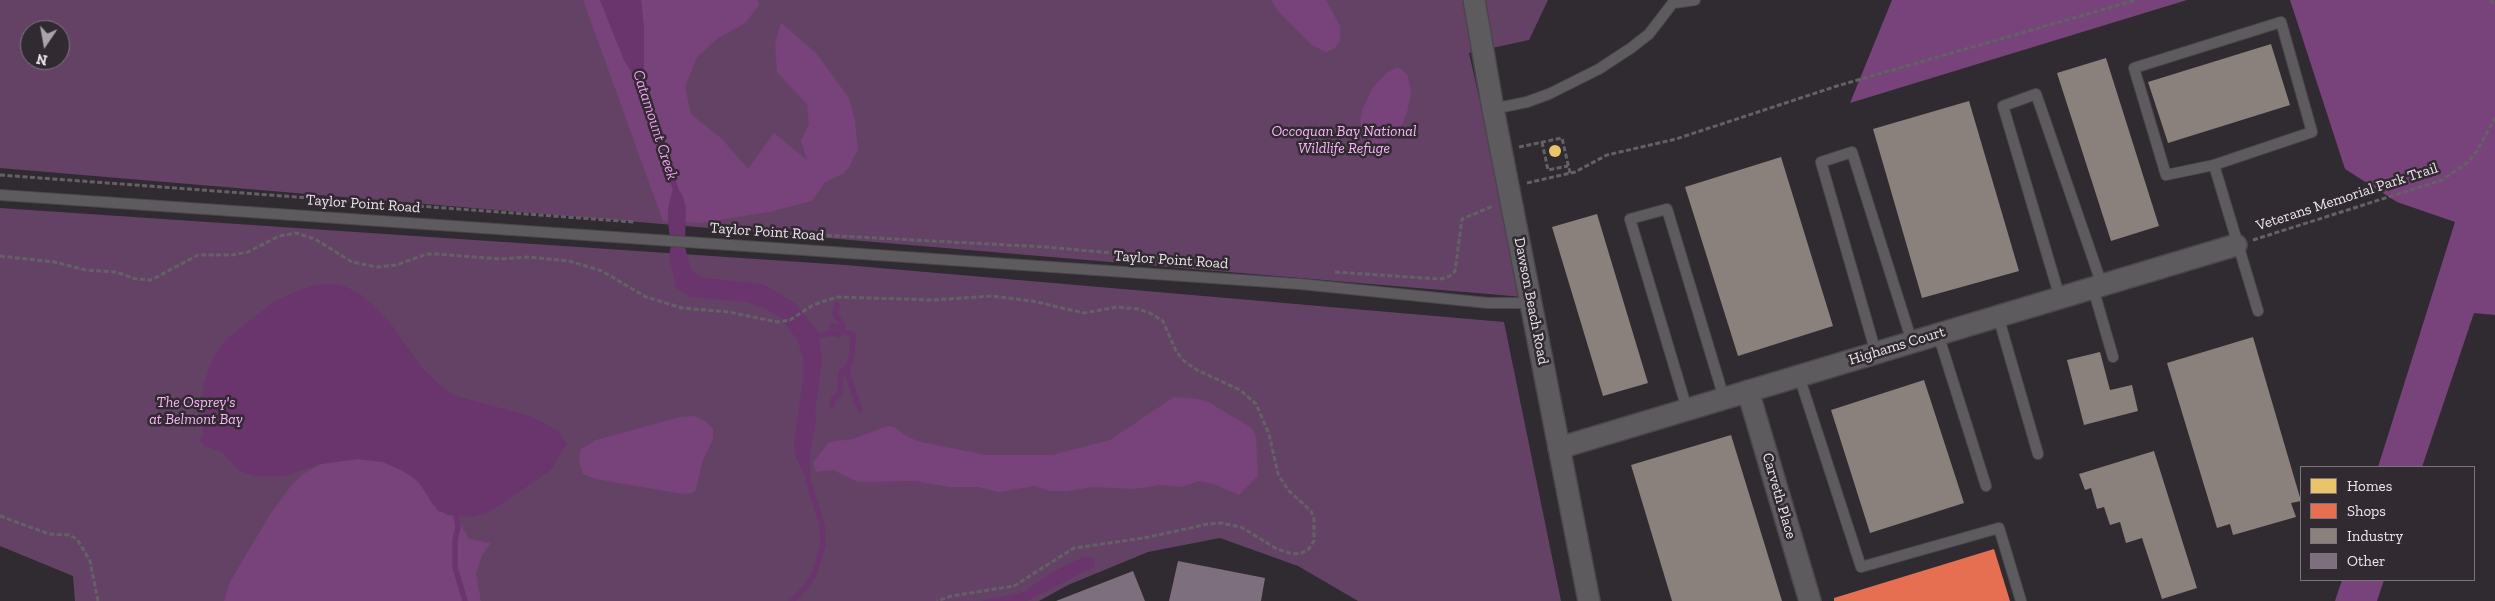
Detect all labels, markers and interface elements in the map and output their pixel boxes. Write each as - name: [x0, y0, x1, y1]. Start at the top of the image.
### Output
- north arrow: [20, 20, 70, 70]
- text: N: [35, 50, 49, 69]
- water label: Catamount Creek: [628, 68, 682, 182]
- park label: Occoquan Bay National Wildlife Refuge: [1271, 123, 1417, 158]
- street label: Veterans Memorial Park Trail: [2254, 159, 2440, 235]
- street label: Taylor Point Road: [305, 191, 421, 217]
- street label: Taylor Point Road: [709, 219, 825, 245]
- street label: Dawson Beach Road: [1510, 236, 1552, 366]
- street label: Taylor Point Road: [1113, 247, 1229, 273]
- street label: Highams Court: [1847, 323, 1947, 369]
- park label: The Osprey's at Belmont Bay: [149, 394, 243, 429]
- street label: Carveth Place: [1758, 451, 1800, 541]
- legend: [2300, 466, 2475, 581]
- text: Homes: [2347, 477, 2392, 495]
- text: Shops: [2347, 502, 2386, 520]
- text: Industry: [2347, 527, 2403, 545]
- text: Other: [2347, 552, 2385, 570]

